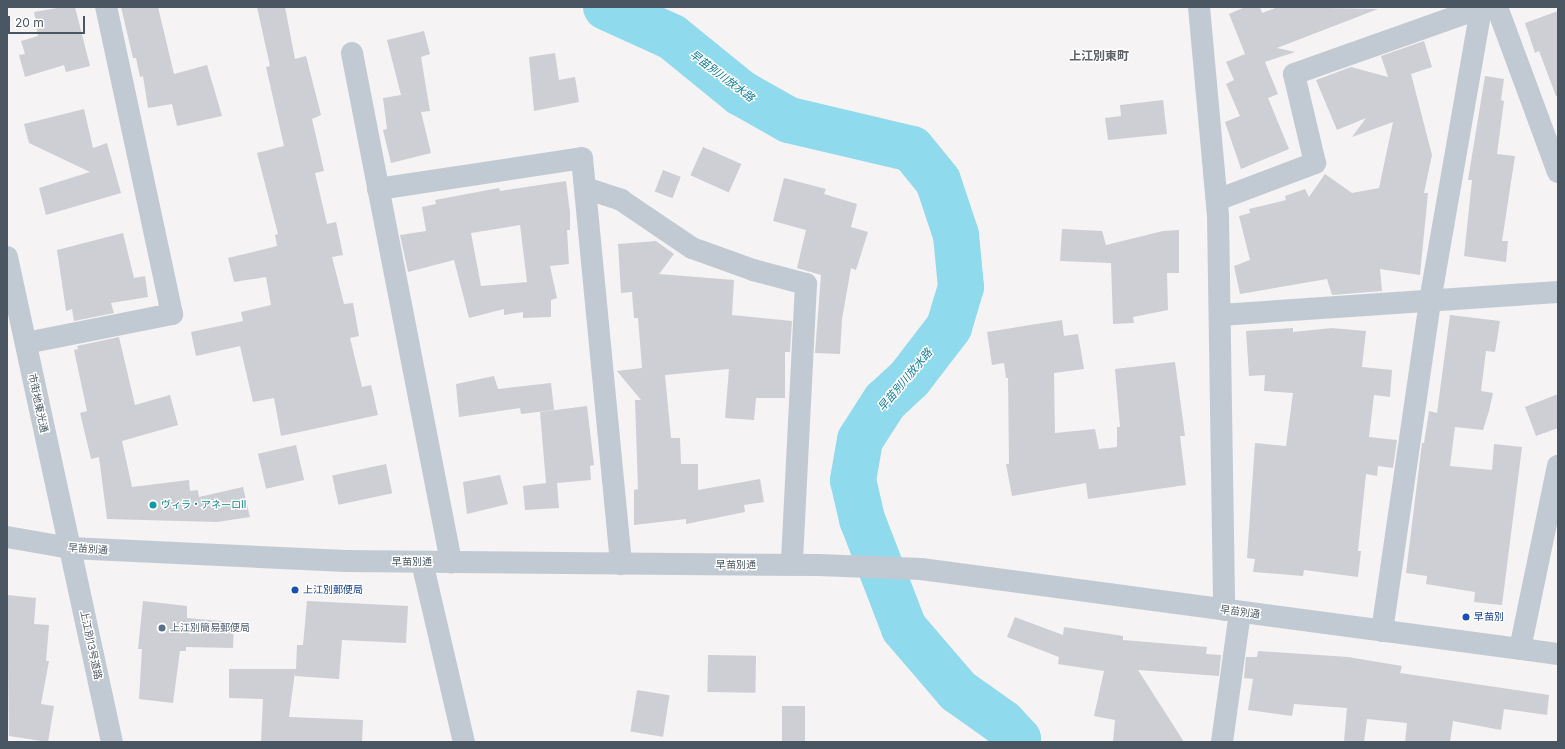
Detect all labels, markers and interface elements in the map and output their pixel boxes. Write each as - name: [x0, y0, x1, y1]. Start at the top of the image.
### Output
- scale bar: [10, 8, 87, 34]
- text: 20 m: [15, 15, 44, 30]
- water label: 早苗別川放水路: [687, 48, 757, 104]
- district label: 上江別東町: [1069, 49, 1129, 63]
- water label: 早苗別川放水路: [875, 346, 935, 414]
- street label: 市街地東光通: [26, 372, 50, 434]
- place label: ヴィラ・アネーロⅡ: [161, 499, 246, 511]
- marker: ヴィラ・アネーロⅡ: [148, 500, 158, 510]
- street label: 早苗別通: [68, 542, 108, 556]
- street label: 早苗別通: [392, 556, 432, 568]
- street label: 早苗別通: [716, 559, 756, 571]
- place label: 上江別郵便局: [303, 584, 363, 596]
- marker: 上江別郵便局: [290, 585, 300, 595]
- street label: 早苗別通: [1219, 603, 1261, 621]
- street label: 上江別13号道路: [78, 609, 104, 681]
- place label: 早苗別: [1474, 611, 1504, 623]
- marker: 早苗別: [1461, 612, 1471, 622]
- place label: 上江別簡易郵便局: [170, 622, 250, 634]
- marker: 上江別簡易郵便局: [157, 623, 167, 633]

